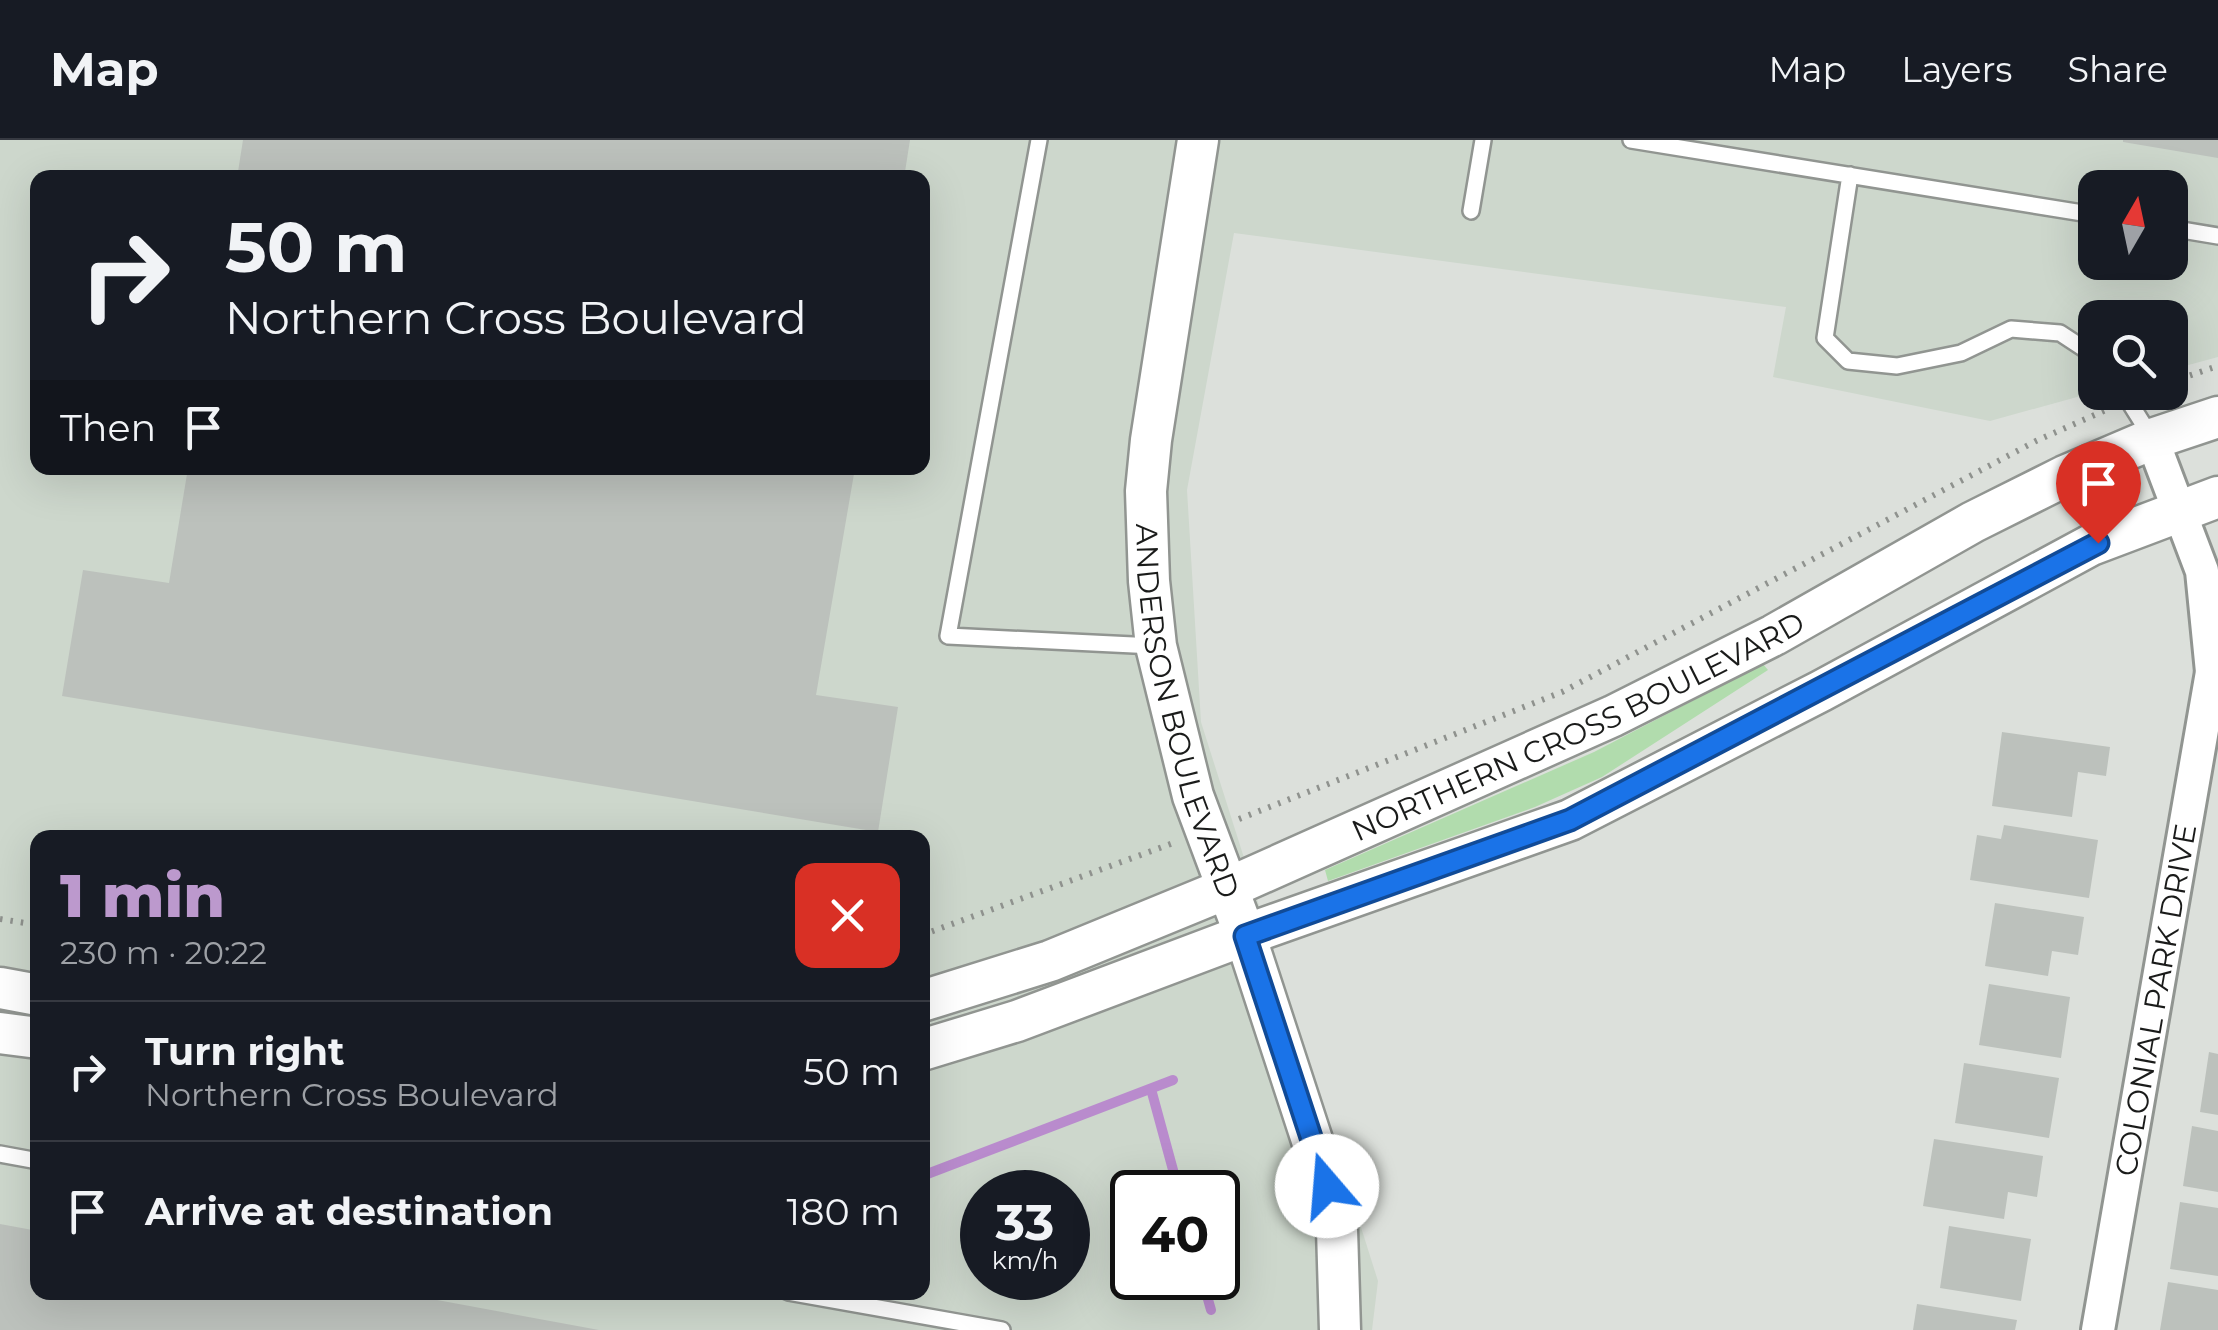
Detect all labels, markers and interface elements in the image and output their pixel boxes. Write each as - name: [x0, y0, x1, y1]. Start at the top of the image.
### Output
- text: Map: [50, 40, 159, 98]
- text: Map: [1768, 48, 1846, 91]
- text: Layers: [1901, 48, 2012, 91]
- text: Share: [2067, 48, 2168, 91]
- north arrow: [2078, 170, 2188, 280]
- map controls: [2078, 170, 2188, 410]
- text: 50 m: [225, 204, 407, 290]
- icon: right: [60, 210, 190, 340]
- text: Northern Cross Boulevard: [225, 290, 807, 345]
- button: search: [2078, 300, 2188, 410]
- icon: arrive: [176, 400, 231, 455]
- text: Then: [60, 404, 156, 451]
- pin: [2056, 441, 2141, 544]
- icon: arrive: [2071, 456, 2126, 511]
- street label: ANDERSON BOULEVARD: [1129, 523, 1248, 903]
- street label: NORTHERN CROSS BOULEVARD: [1346, 603, 1811, 849]
- street label: COLONIAL PARK DRIVE: [2107, 821, 2204, 1179]
- text: 1 min: [60, 859, 225, 932]
- button: close: [795, 863, 900, 968]
- text: 230 m · 20:22: [60, 933, 267, 972]
- text: Turn right: [145, 1028, 344, 1075]
- icon: right: [60, 1044, 115, 1099]
- text: 50 m: [803, 1048, 900, 1095]
- text: Northern Cross Boulevard: [145, 1075, 559, 1114]
- position arrow: [1275, 1134, 1379, 1238]
- speed limit sign: 40: [1110, 1170, 1240, 1300]
- icon: arrive: [60, 1184, 115, 1239]
- text: Arrive at destination: [145, 1188, 553, 1235]
- text: 180 m: [787, 1188, 900, 1235]
- text: 33: [996, 1192, 1054, 1253]
- text: km/h: [992, 1245, 1058, 1275]

